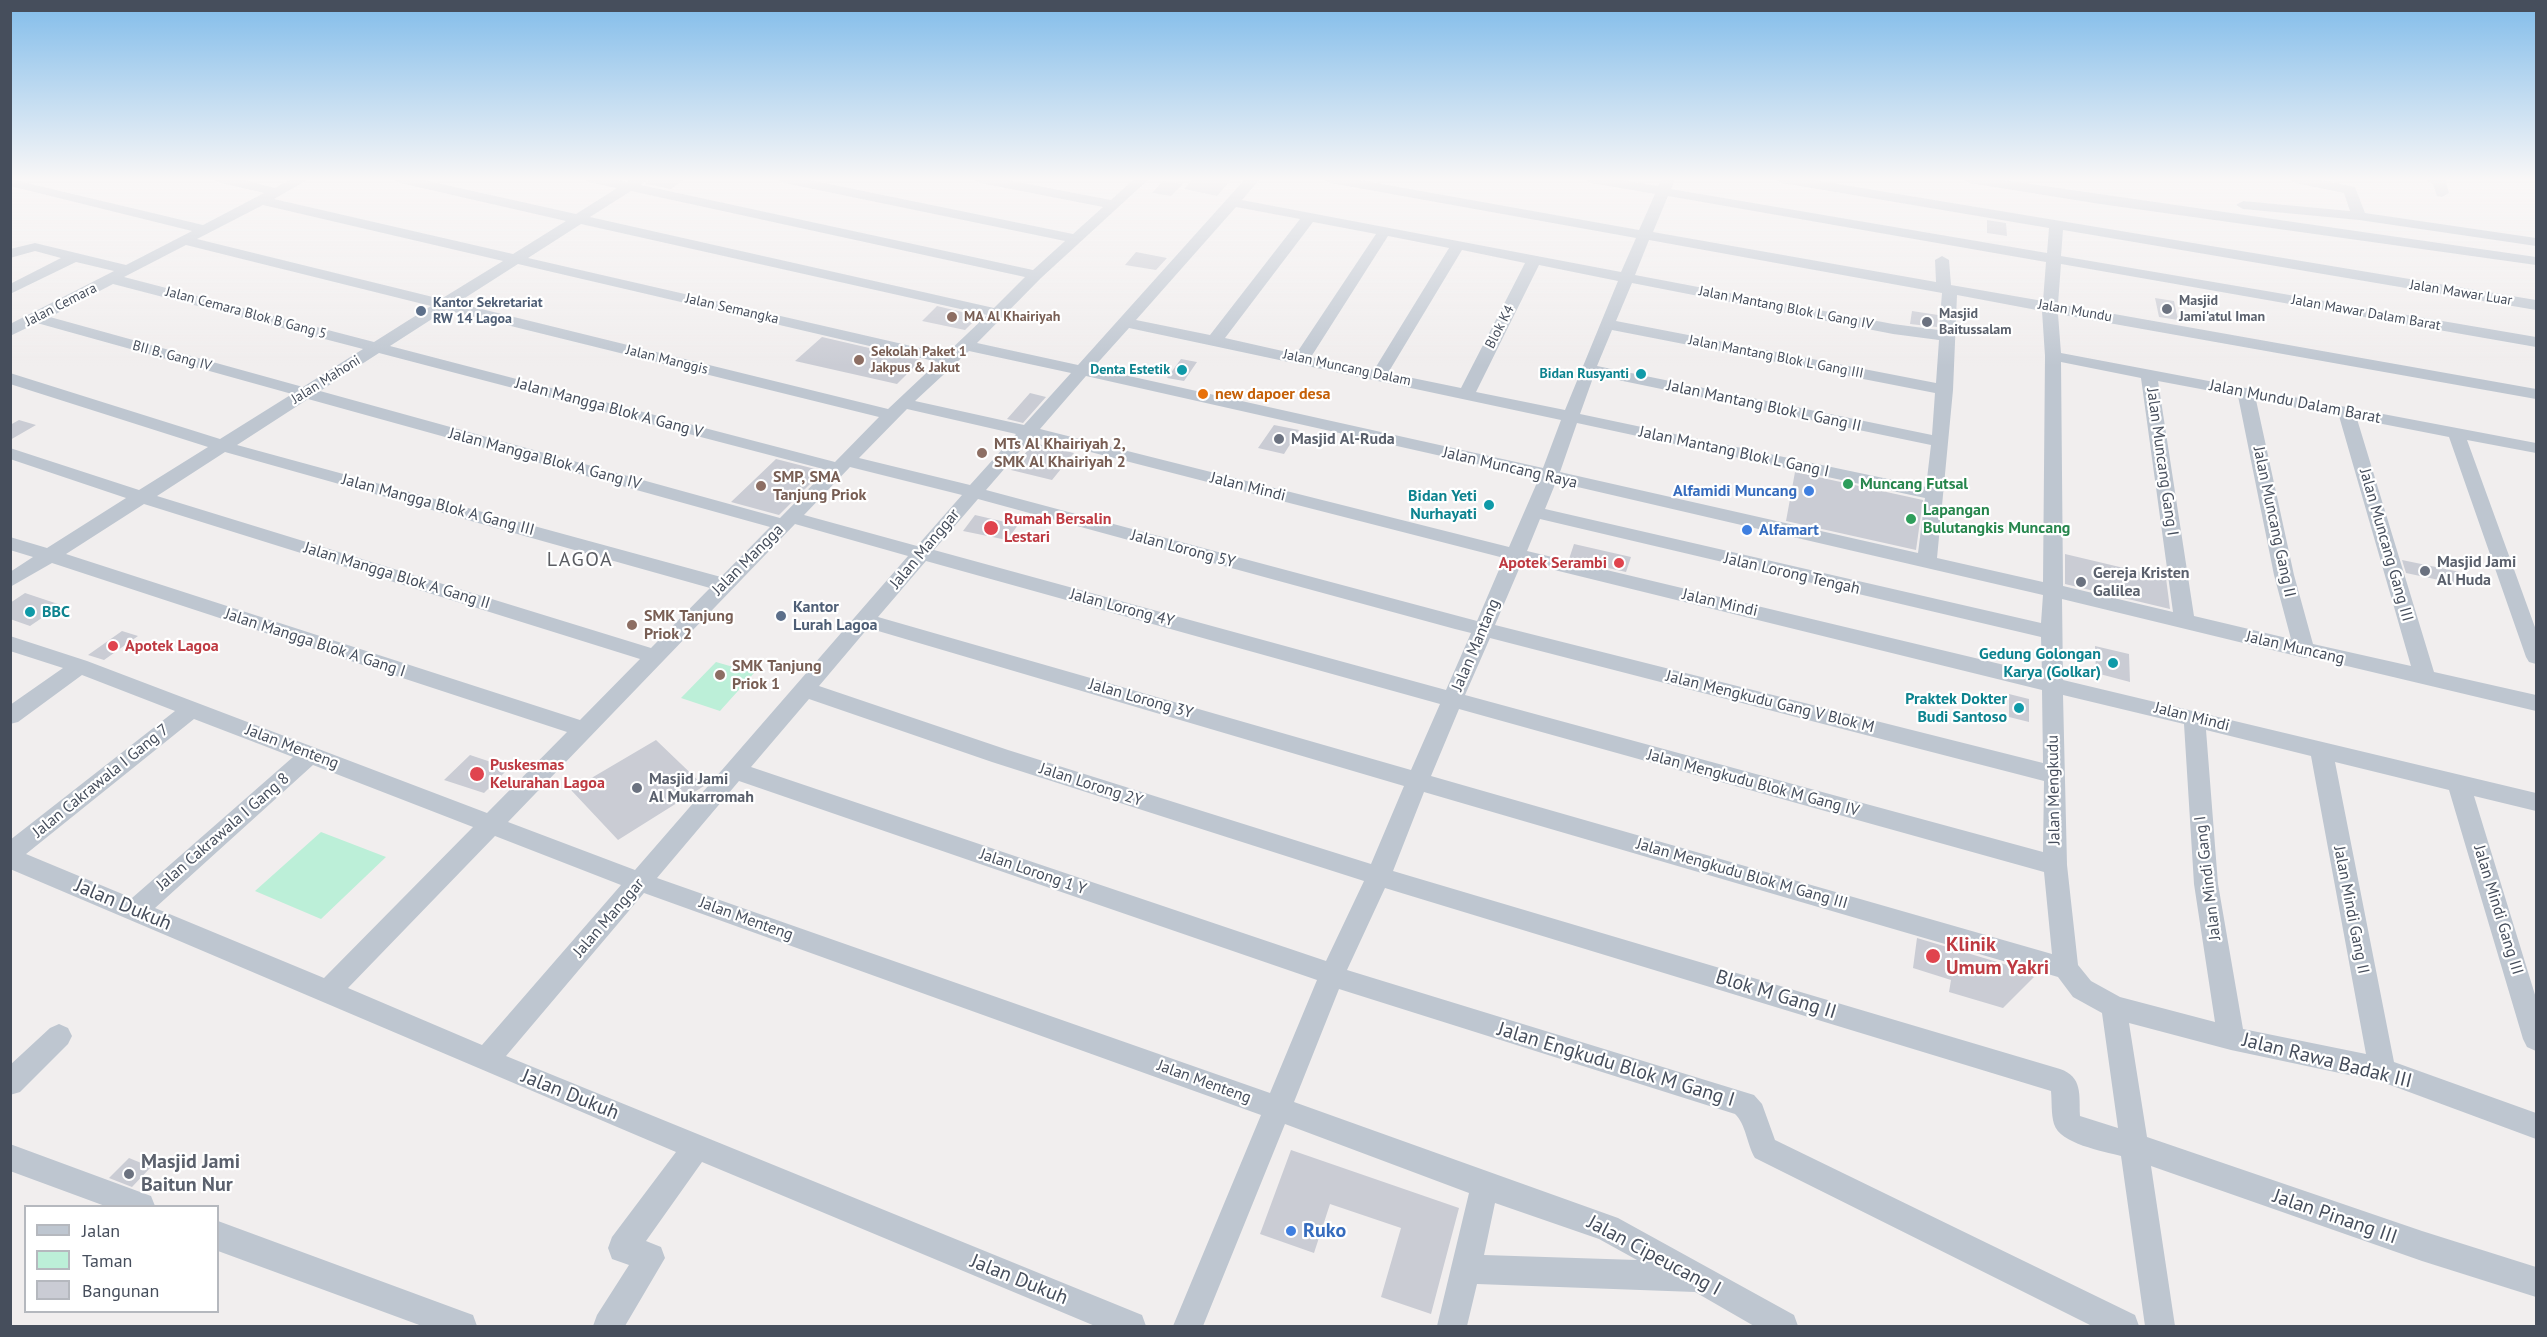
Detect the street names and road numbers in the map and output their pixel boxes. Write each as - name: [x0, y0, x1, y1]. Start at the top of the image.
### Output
- street label: Jalan Mawar Luar: [2409, 277, 2513, 309]
- street label: Jalan Cemara: [22, 280, 100, 330]
- street label: Jalan Cemara Blok B Gang 5: [164, 283, 328, 343]
- street label: Jalan Mantang Blok L Gang IV: [1697, 283, 1875, 333]
- street label: Jalan Semangka: [684, 290, 780, 328]
- street label: Jalan Mawar Dalam Barat: [2290, 292, 2442, 334]
- street label: Jalan Mundu: [2037, 296, 2113, 326]
- street label: Blok K4: [1482, 303, 1518, 351]
- street label: Jalan Mantang Blok L Gang III: [1687, 332, 1865, 382]
- street label: BII B. Gang IV: [131, 337, 213, 375]
- street label: Jalan Manggis: [624, 342, 710, 378]
- street label: Jalan Muncang Dalam: [1281, 346, 1413, 390]
- street label: Jalan Mahoni: [288, 352, 364, 408]
- street label: Jalan Mangga Blok A Gang V: [513, 374, 705, 442]
- street label: Jalan Mantang Blok L Gang II: [1665, 376, 1863, 436]
- street label: Jalan Mundu Dalam Barat: [2208, 376, 2382, 428]
- street label: Jalan Muncang Gang I: [2142, 387, 2182, 537]
- street label: Jalan Mantang Blok L Gang I: [1637, 422, 1831, 482]
- street label: Jalan Mangga Blok A Gang IV: [447, 424, 643, 494]
- street label: Jalan Muncang Raya: [1441, 443, 1579, 493]
- street label: Jalan Muncang Gang II: [2249, 445, 2299, 599]
- street label: Jalan Muncang Gang III: [2355, 466, 2417, 624]
- street label: Jalan Mindi: [1208, 468, 1288, 506]
- street label: Jalan Mangga Blok A Gang III: [340, 470, 536, 540]
- street label: Jalan Manggar: [886, 505, 964, 593]
- street label: Jalan Mangga: [708, 520, 788, 600]
- street label: Jalan Lorong 5Y: [1129, 526, 1237, 572]
- street label: Jalan Mangga Blok A Gang II: [302, 538, 492, 614]
- street label: Jalan Lorong Tengah: [1722, 549, 1862, 599]
- street label: Jalan Lorong 4Y: [1068, 585, 1176, 631]
- street label: Jalan Mindi: [1680, 585, 1760, 621]
- street label: Jalan Mantang: [1448, 596, 1504, 694]
- street label: Jalan Mangga Blok A Gang I: [222, 605, 408, 681]
- street label: Jalan Muncang: [2244, 627, 2346, 669]
- street label: Jalan Mengkudu Gang V Blok M: [1664, 667, 1876, 737]
- street label: Jalan Lorong 3Y: [1087, 675, 1195, 723]
- street label: Jalan Mindi: [2152, 698, 2232, 736]
- street label: Jalan Cakrawala I Gang 7: [29, 720, 173, 842]
- street label: Jalan Menteng: [243, 720, 341, 774]
- street label: Jalan Mengkudu: [2043, 735, 2065, 845]
- street label: Jalan Mengkudu Blok M Gang IV: [1645, 745, 1861, 821]
- street label: Jalan Lorong 2Y: [1037, 759, 1145, 811]
- street label: Jalan Cakrawala I Gang 8: [153, 769, 293, 895]
- street label: Jalan Mindi Gang I: [2191, 815, 2225, 941]
- street label: Jalan Mengkudu Blok M Gang III: [1634, 835, 1850, 913]
- street label: Jalan Mindi Gang III: [2469, 843, 2527, 977]
- street label: Jalan Mindi Gang II: [2329, 844, 2373, 976]
- street label: Jalan Lorong 1 Y: [977, 845, 1089, 899]
- street label: Jalan Dukuh: [71, 874, 175, 936]
- street label: Jalan Manggar: [570, 875, 648, 961]
- street label: Jalan Menteng: [696, 893, 796, 945]
- street label: Blok M Gang II: [1713, 965, 1839, 1025]
- street label: Jalan Engkudu Blok M Gang I: [1495, 1017, 1737, 1113]
- street label: Jalan Rawa Badak III: [2240, 1028, 2414, 1094]
- street label: Jalan Menteng: [1154, 1056, 1254, 1108]
- street label: Jalan Dukuh: [518, 1065, 622, 1125]
- street label: Jalan Pinang III: [2270, 1185, 2400, 1249]
- street label: Jalan Cipeucang I: [1583, 1211, 1725, 1301]
- street label: Jalan Dukuh: [967, 1250, 1071, 1310]

